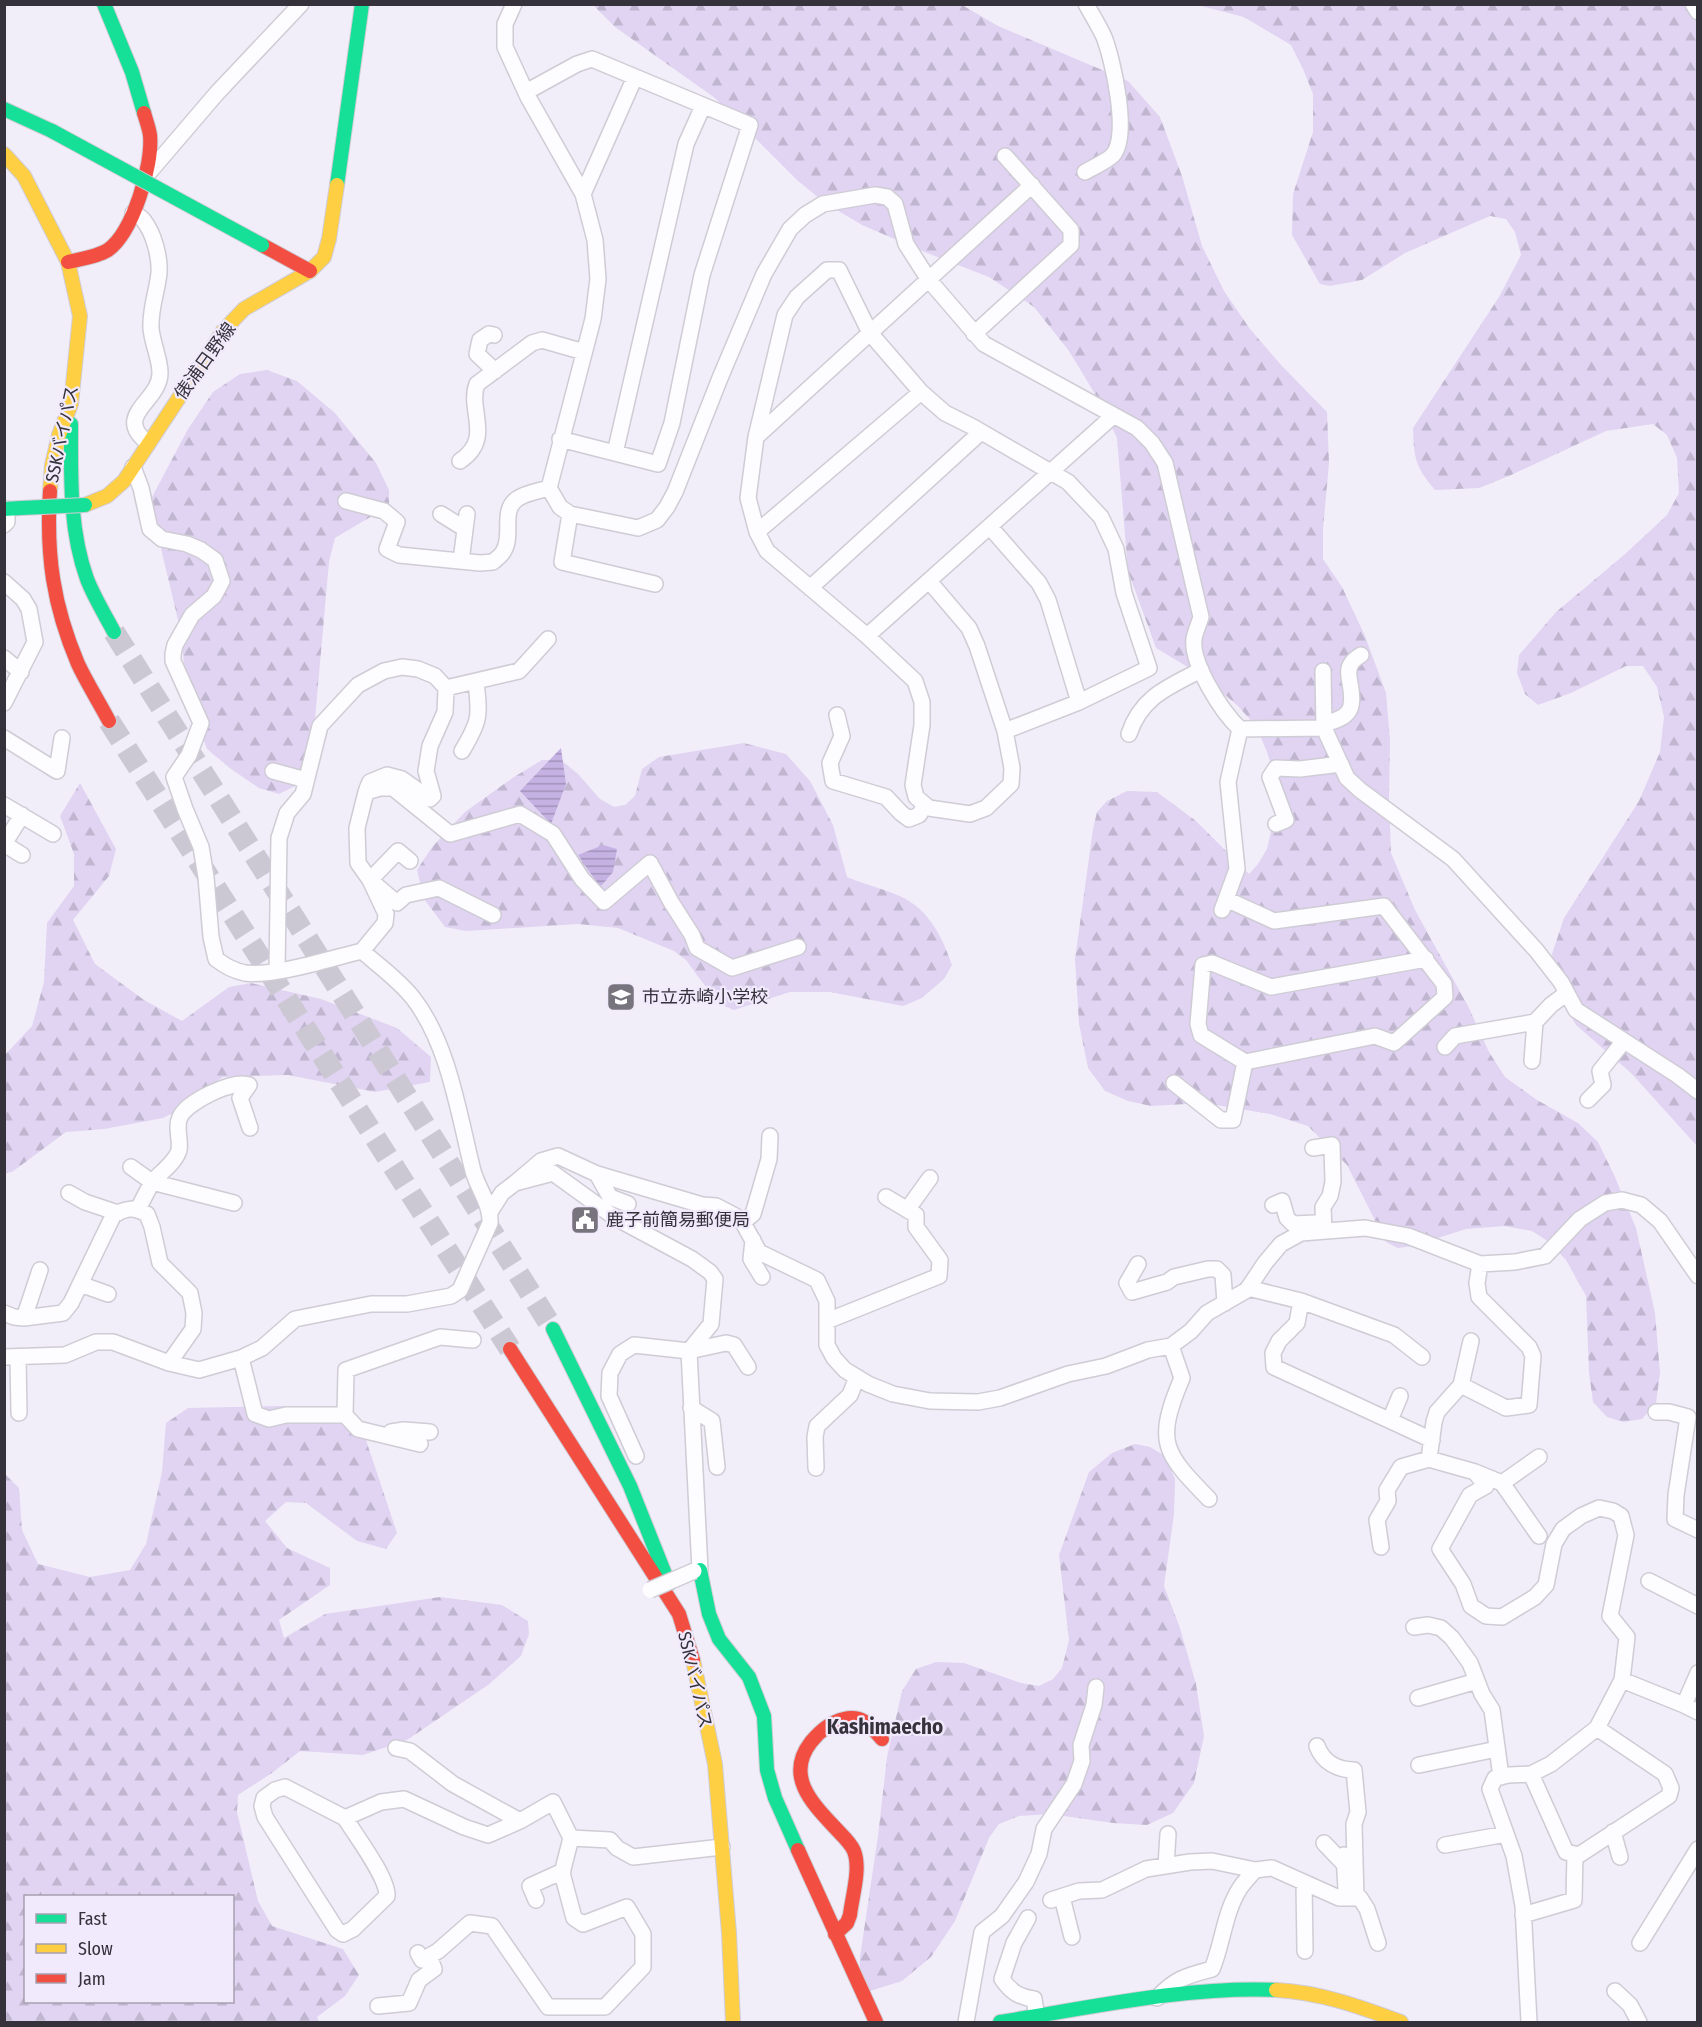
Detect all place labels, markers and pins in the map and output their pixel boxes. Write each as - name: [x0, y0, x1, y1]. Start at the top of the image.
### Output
- school or university icon: 市立赤崎小学校: [605, 981, 637, 1013]
- place label: 市立赤崎小学校: [642, 986, 768, 1008]
- public building icon: 鹿子前簡易郵便局: [569, 1204, 601, 1236]
- place label: 鹿子前簡易郵便局: [606, 1209, 750, 1231]

